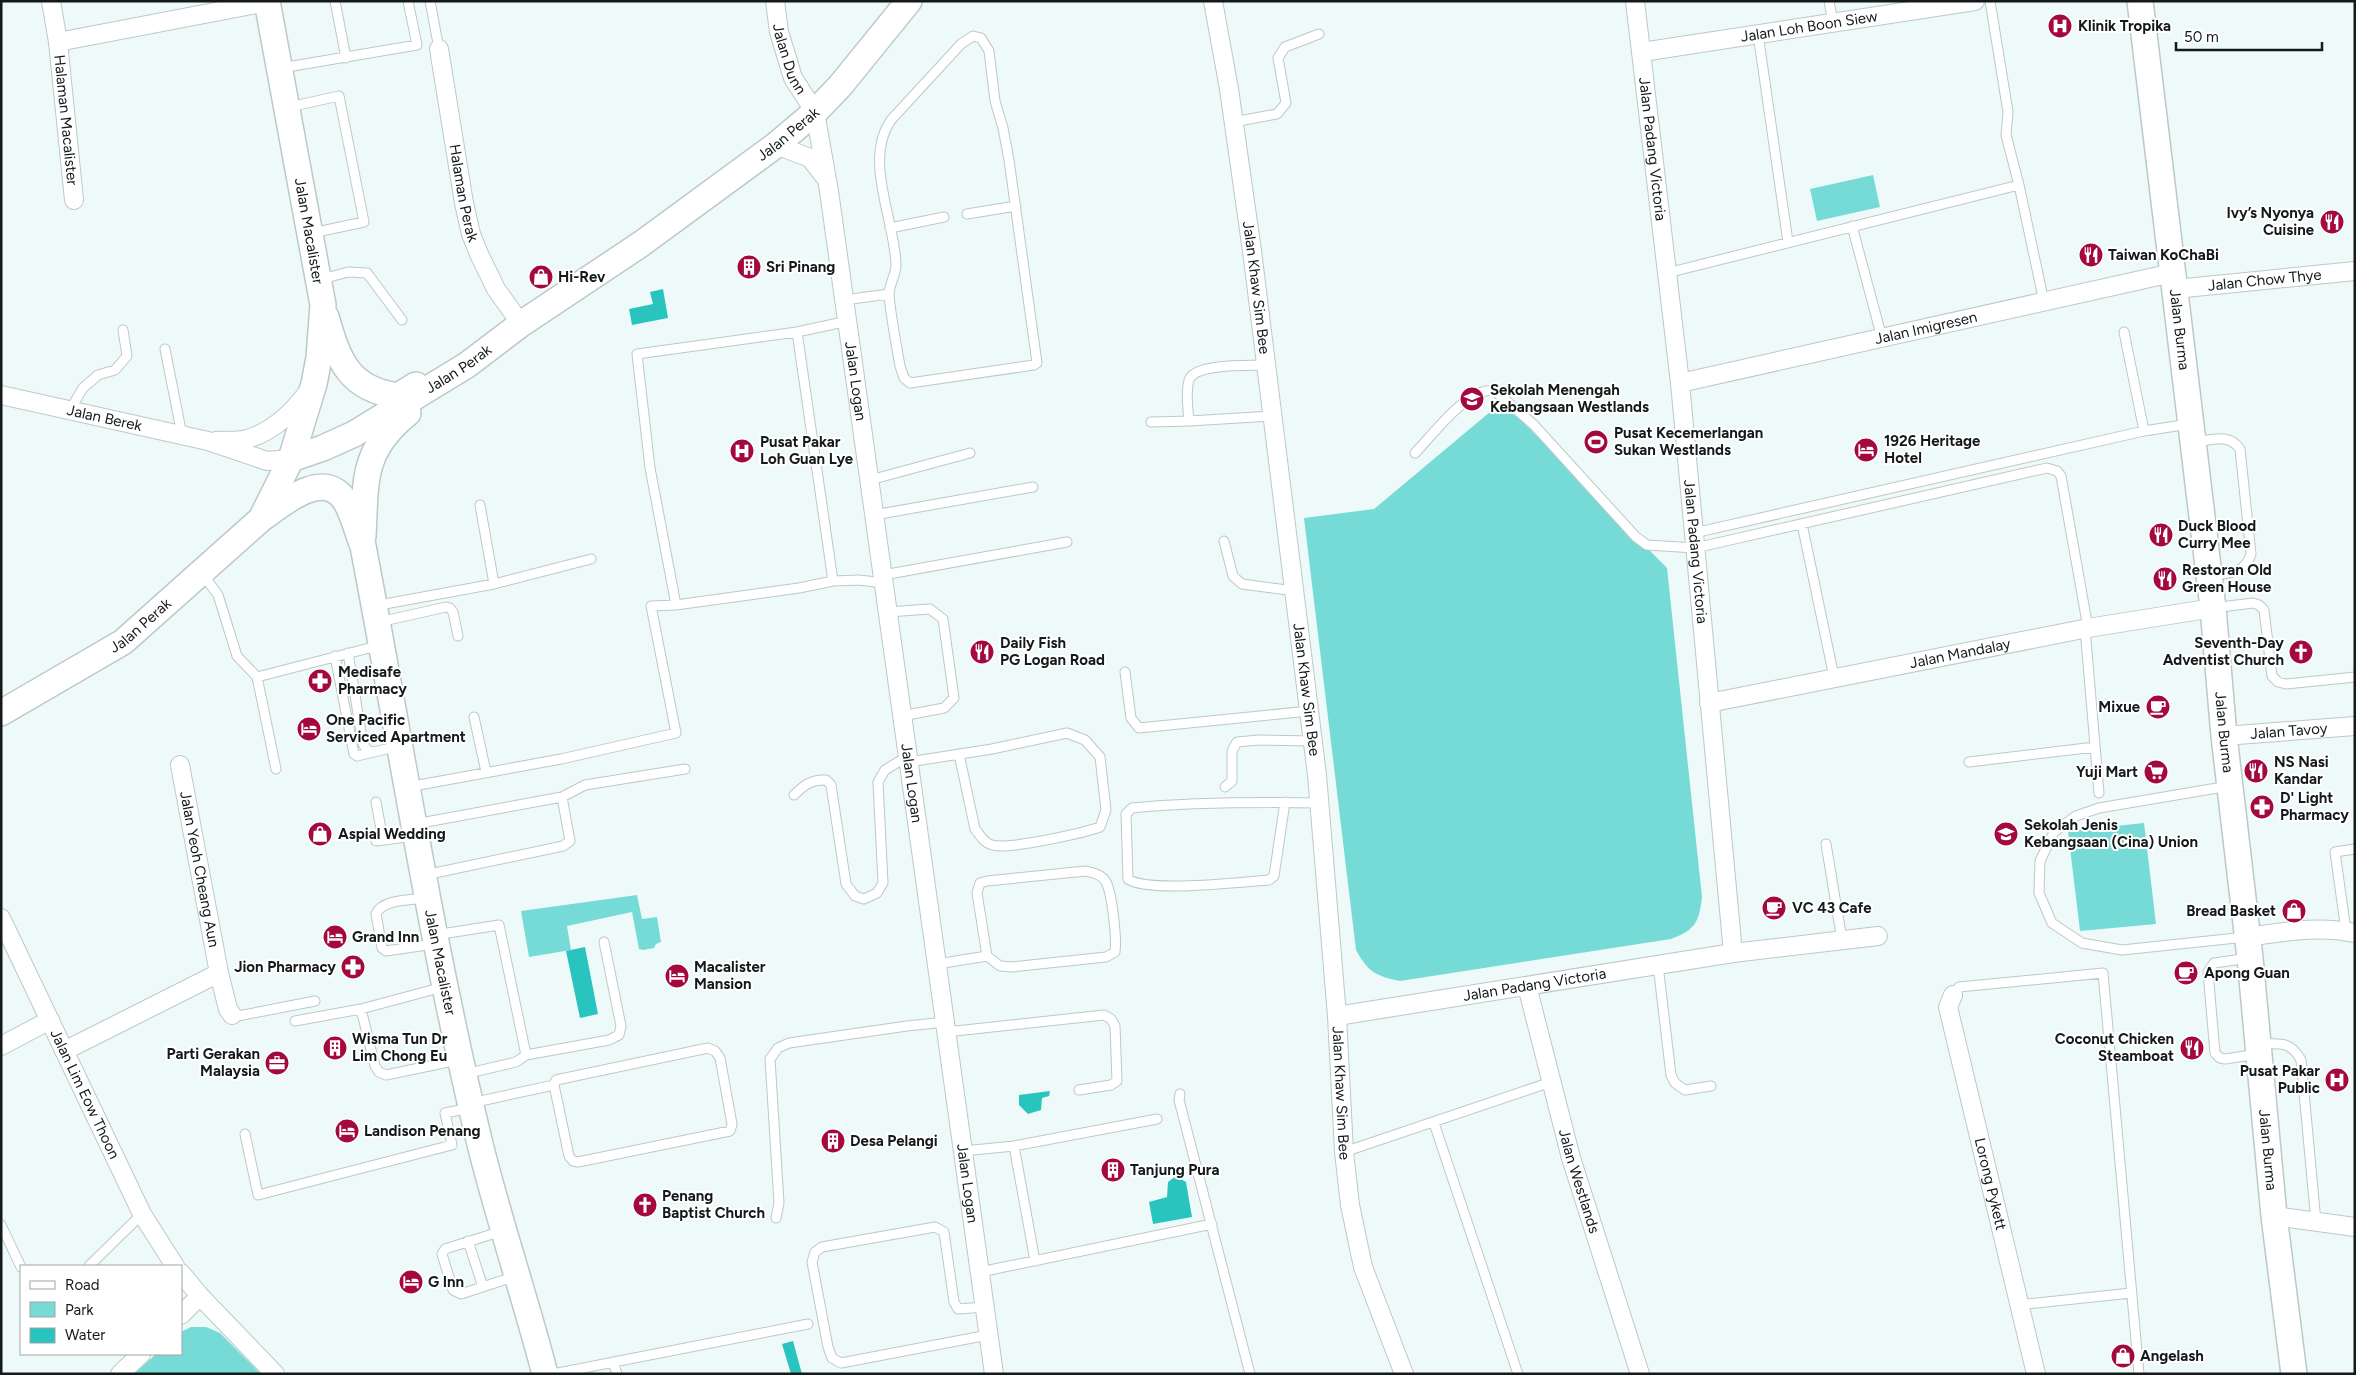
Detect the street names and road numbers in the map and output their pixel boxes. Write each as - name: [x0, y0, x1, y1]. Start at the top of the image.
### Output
- street label: Jalan Loh Boon Siew: [1739, 7, 1879, 46]
- street label: Jalan Dunn: [769, 23, 810, 98]
- street label: Halaman Macalister: [50, 54, 81, 186]
- street label: Jalan Padang Victoria: [1635, 76, 1670, 222]
- street label: Jalan Perak: [754, 103, 824, 165]
- street label: Halaman Perak: [446, 143, 483, 245]
- street label: Jalan Macalister: [291, 177, 327, 285]
- street label: Jalan Khaw Sim Bee: [1239, 220, 1274, 355]
- street label: Jalan Chow Thye: [2207, 265, 2322, 295]
- street label: Jalan Burma: [2166, 288, 2193, 371]
- street label: Jalan Imigresen: [1873, 308, 1979, 348]
- street label: Jalan Perak: [422, 340, 496, 397]
- street label: Jalan Logan: [841, 340, 870, 422]
- street label: Jalan Berek: [65, 401, 144, 435]
- street label: Jalan Padang Victoria: [1680, 479, 1711, 624]
- street label: Jalan Perak: [107, 594, 175, 657]
- street label: Jalan Khaw Sim Bee: [1289, 622, 1324, 757]
- street label: Jalan Mandalay: [1908, 635, 2012, 672]
- street label: Jalan Burma: [2211, 691, 2237, 774]
- street label: Jalan Tavoy: [2250, 719, 2328, 743]
- street label: Jalan Logan: [897, 742, 926, 824]
- street label: Jalan Yeoh Cheang Aun: [176, 790, 223, 949]
- street label: Jalan Macalister: [421, 908, 460, 1017]
- street label: Jalan Padang Victoria: [1462, 964, 1607, 1005]
- street label: Jalan Lim Eow Thoon: [46, 1026, 123, 1162]
- street label: Jalan Khaw Sim Bee: [1329, 1026, 1354, 1161]
- street label: Jalan Burma: [2255, 1108, 2281, 1191]
- street label: Jalan Westlands: [1555, 1127, 1603, 1236]
- street label: Lorong Pykett: [1971, 1136, 2010, 1232]
- street label: Jalan Logan: [953, 1143, 982, 1224]

